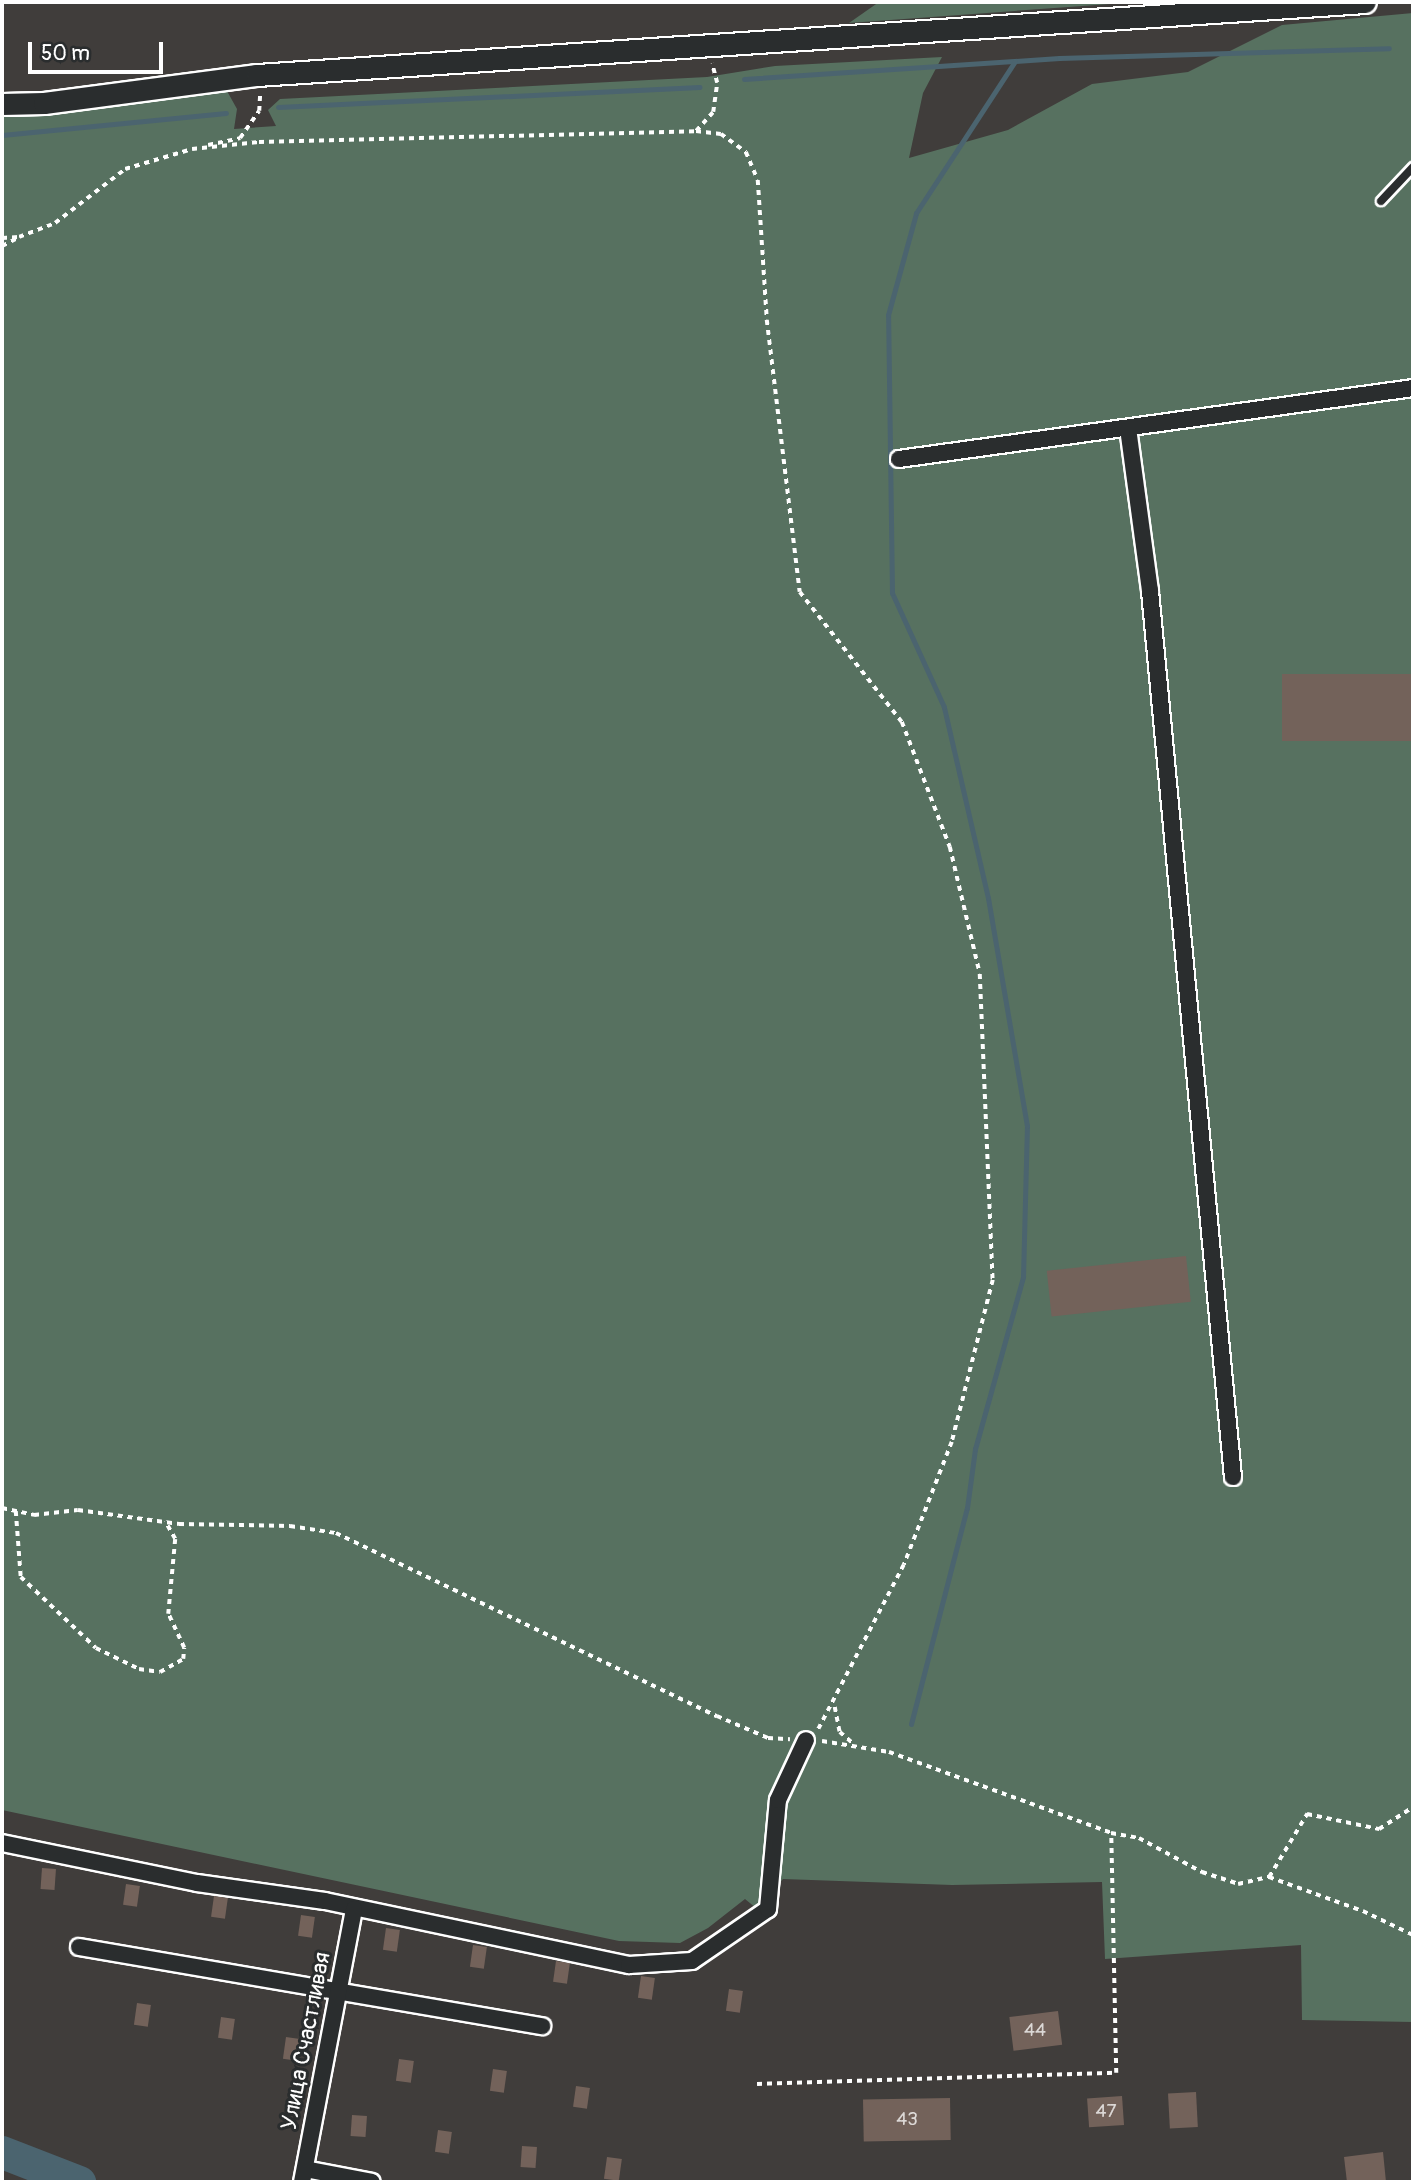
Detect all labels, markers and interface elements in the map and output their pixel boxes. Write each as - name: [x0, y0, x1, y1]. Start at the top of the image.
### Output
- scale bar: [32, 28, 166, 72]
- text: 50 m: [41, 40, 90, 67]
- street label: Улица Счастливая: [275, 1950, 337, 2132]
- house number: 44: [1024, 2020, 1046, 2042]
- house number: 47: [1095, 2101, 1117, 2123]
- house number: 43: [896, 2109, 918, 2131]

